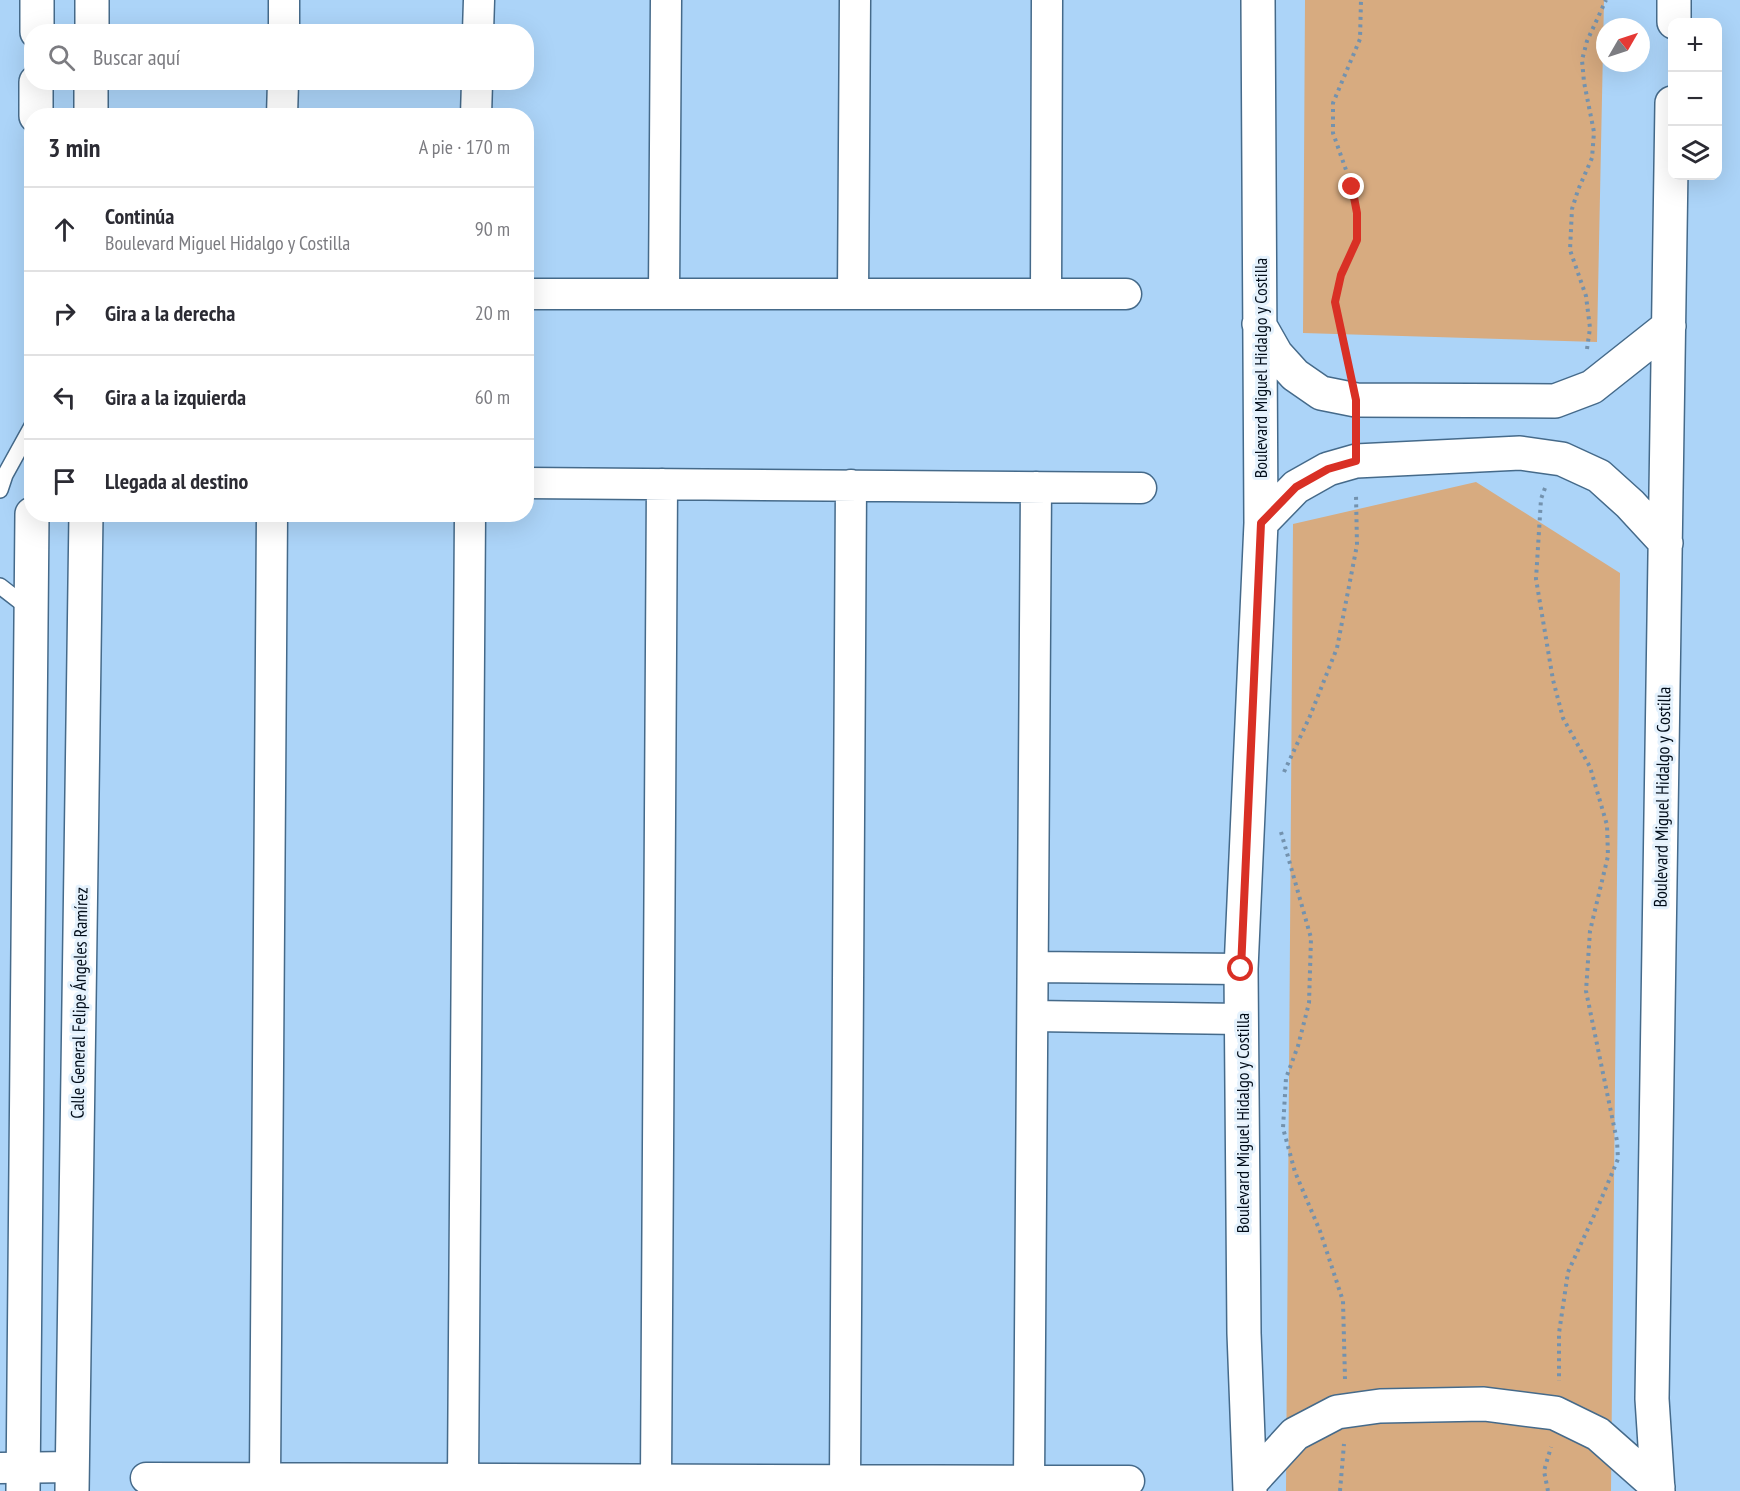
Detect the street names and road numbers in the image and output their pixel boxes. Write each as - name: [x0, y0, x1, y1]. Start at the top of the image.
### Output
- street label: Boulevard Miguel Hidalgo y Costilla: [1249, 258, 1272, 478]
- street label: Boulevard Miguel Hidalgo y Costilla: [1649, 686, 1675, 908]
- street label: Calle General Felipe Ángeles Ramírez: [65, 887, 93, 1119]
- street label: Boulevard Miguel Hidalgo y Costilla: [1231, 1013, 1254, 1233]

